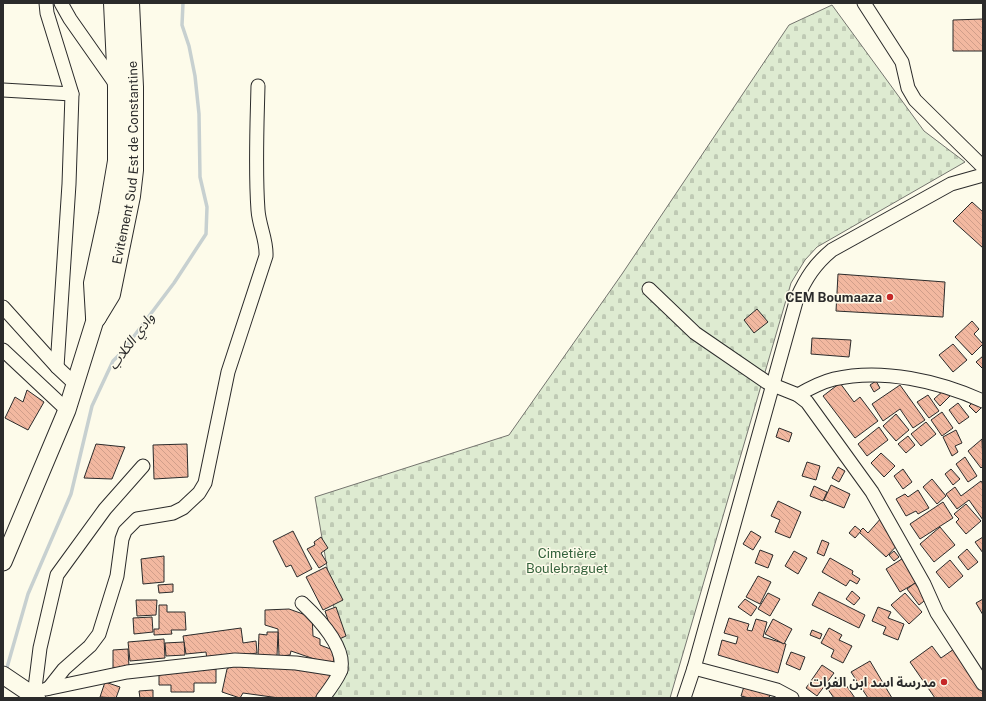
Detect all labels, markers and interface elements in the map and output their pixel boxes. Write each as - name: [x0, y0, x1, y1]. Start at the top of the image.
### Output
- street label: Evitement Sud Est de Constantine: [109, 60, 141, 265]
- place label: CEM Boumaaza: [785, 290, 882, 305]
- marker: CEM Boumaaza: [885, 292, 895, 302]
- water label: وادي الكلاب: [105, 310, 160, 374]
- park label: Cimetière Boulebraguet: [526, 546, 608, 576]
- place label: مدرسة اسد ابن الفرات: [810, 675, 936, 690]
- marker: مدرسة اسد ابن الفرات: [939, 677, 949, 687]

